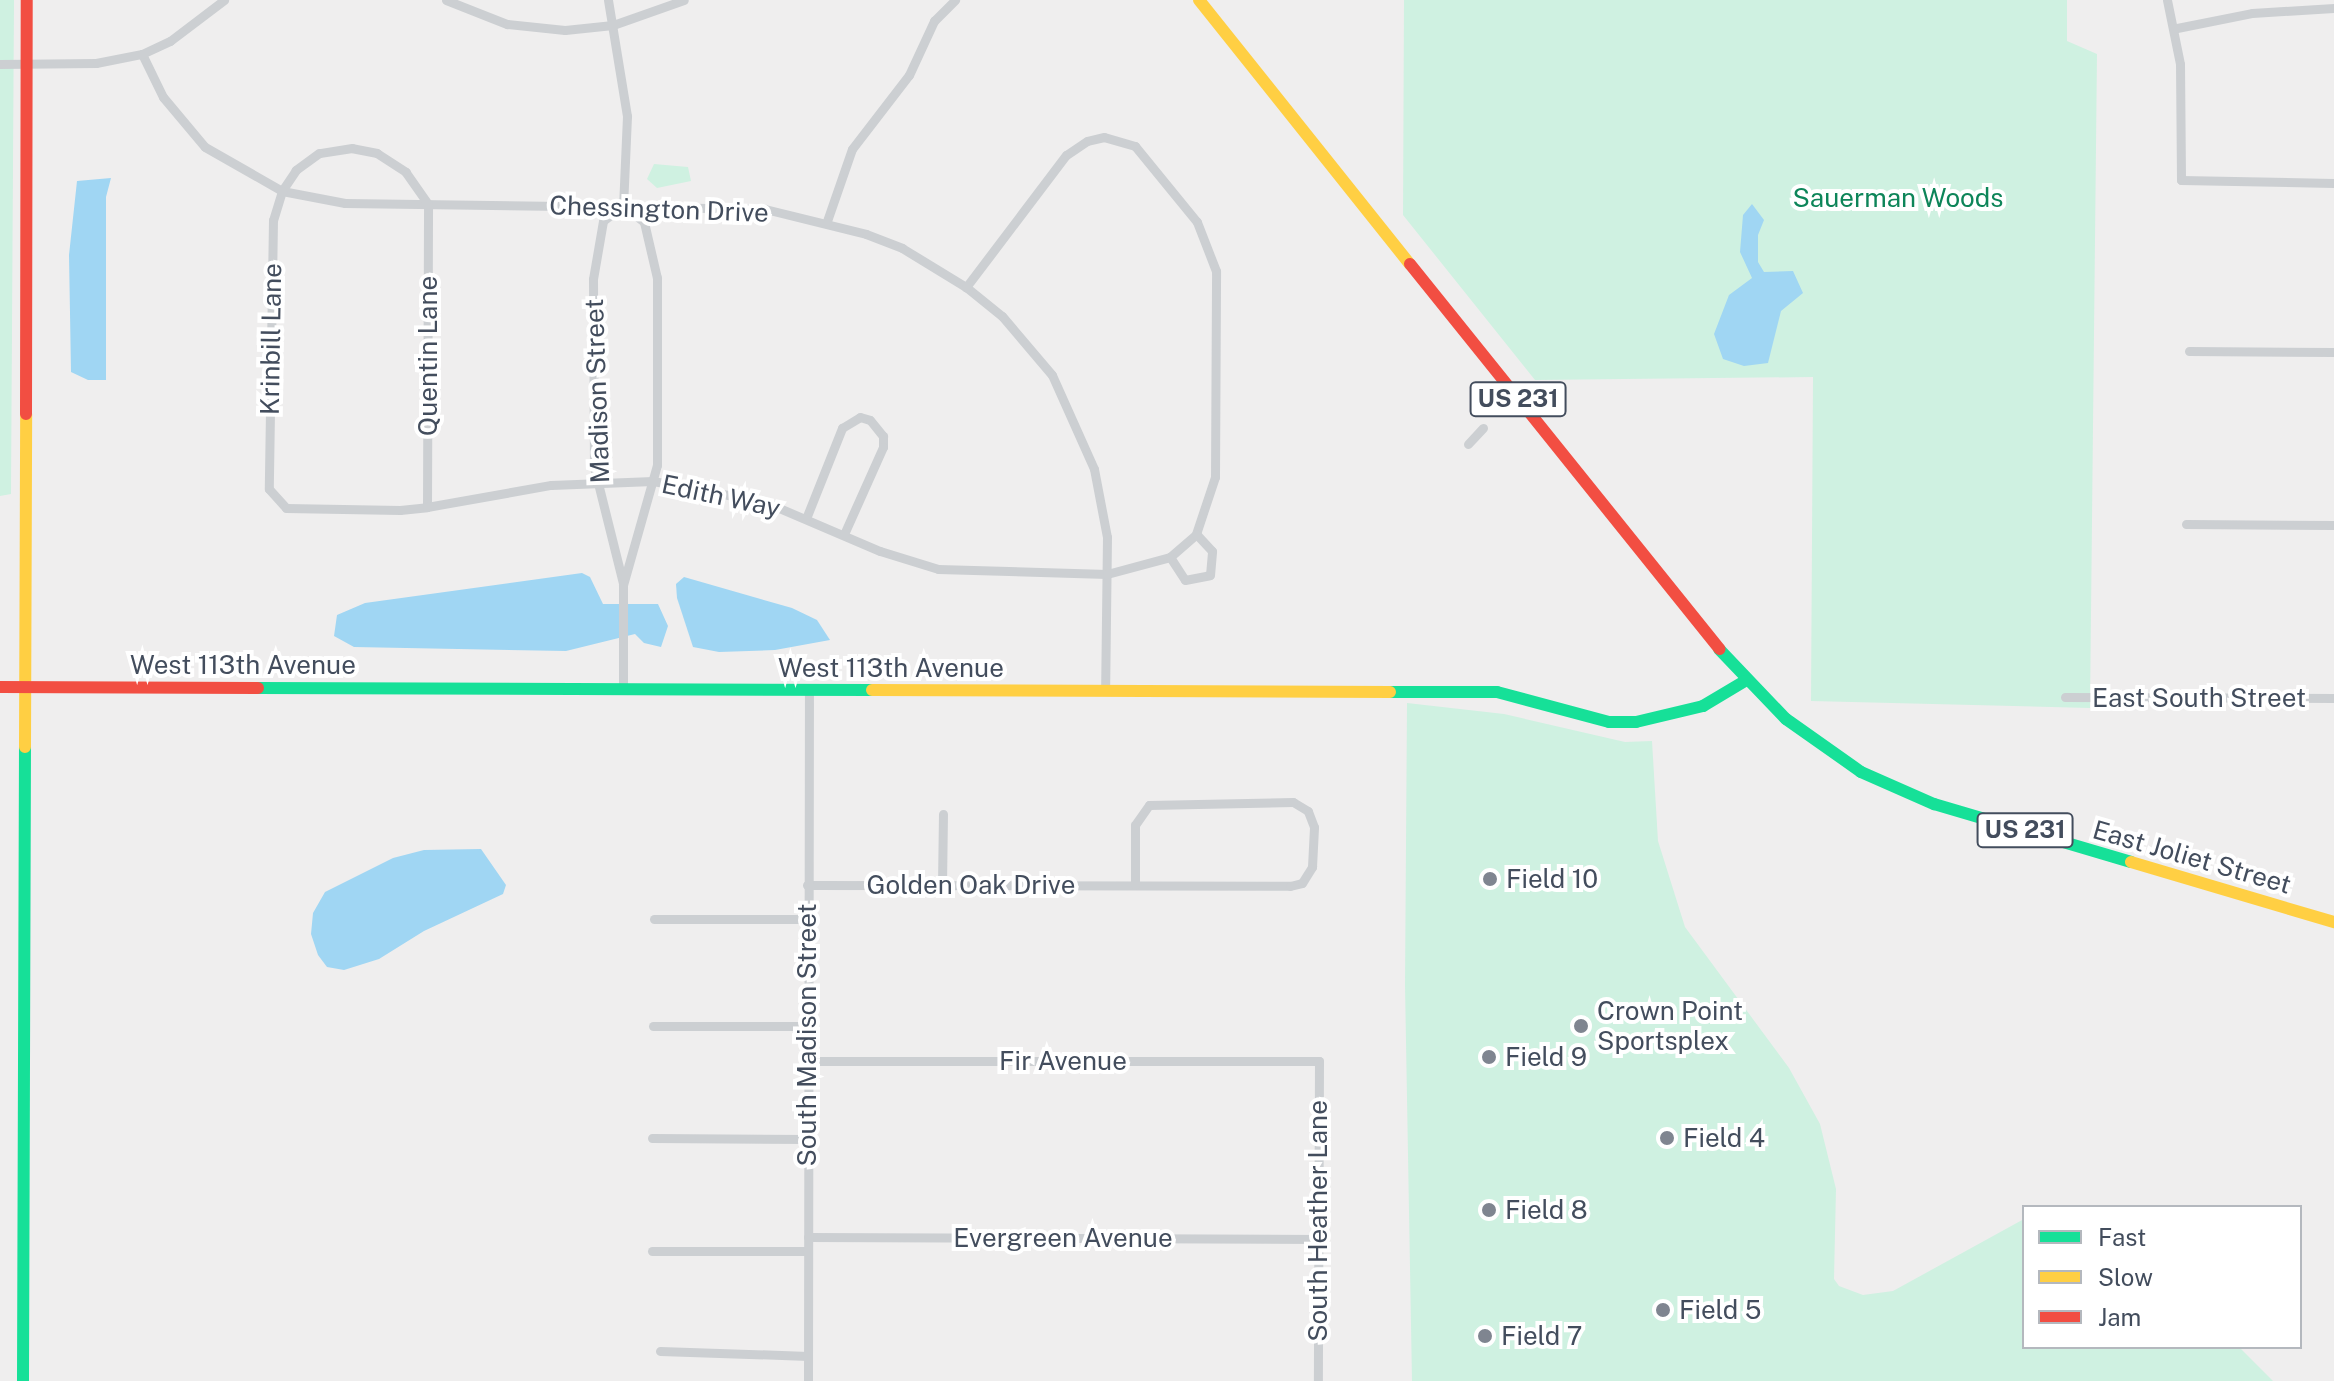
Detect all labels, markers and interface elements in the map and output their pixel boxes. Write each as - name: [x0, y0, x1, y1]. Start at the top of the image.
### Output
- park label: Sauerman Woods: [1792, 182, 2004, 214]
- street label: Chessington Drive: [549, 190, 769, 228]
- street label: Krinbill Lane: [254, 263, 288, 415]
- street label: Quentin Lane: [412, 276, 444, 436]
- street label: Madison Street: [578, 298, 616, 484]
- road number: US 231: [1468, 379, 1568, 419]
- street label: Edith Way: [659, 468, 783, 524]
- street label: West 113th Avenue: [130, 649, 356, 681]
- street label: West 113th Avenue: [778, 652, 1004, 684]
- street label: East South Street: [2092, 682, 2306, 714]
- road number: US 231: [1975, 810, 2075, 850]
- street label: East Joliet Street: [2089, 814, 2295, 900]
- place label: Field 10: [1506, 863, 1598, 895]
- street label: Golden Oak Drive: [867, 869, 1075, 901]
- marker: Field 10: [1481, 870, 1499, 888]
- street label: South Madison Street: [791, 903, 823, 1167]
- place label: Crown Point Sportsplex: [1597, 995, 1743, 1056]
- marker: Crown Point Sportsplex: [1572, 1017, 1590, 1035]
- place label: Field 9: [1505, 1041, 1587, 1073]
- street label: Fir Avenue: [999, 1045, 1127, 1077]
- marker: Field 9: [1480, 1048, 1498, 1066]
- street label: South Heather Lane: [1302, 1100, 1334, 1342]
- place label: Field 4: [1683, 1122, 1765, 1154]
- marker: Field 4: [1658, 1129, 1676, 1147]
- place label: Field 8: [1505, 1194, 1587, 1226]
- marker: Field 8: [1480, 1201, 1498, 1219]
- legend: [2022, 1205, 2302, 1349]
- street label: Evergreen Avenue: [953, 1222, 1173, 1254]
- text: Fast: [2098, 1223, 2146, 1251]
- text: Slow: [2098, 1263, 2153, 1291]
- place label: Field 5: [1679, 1294, 1761, 1326]
- marker: Field 5: [1654, 1301, 1672, 1319]
- text: Jam: [2098, 1303, 2141, 1331]
- place label: Field 7: [1501, 1320, 1582, 1352]
- marker: Field 7: [1476, 1327, 1494, 1345]

